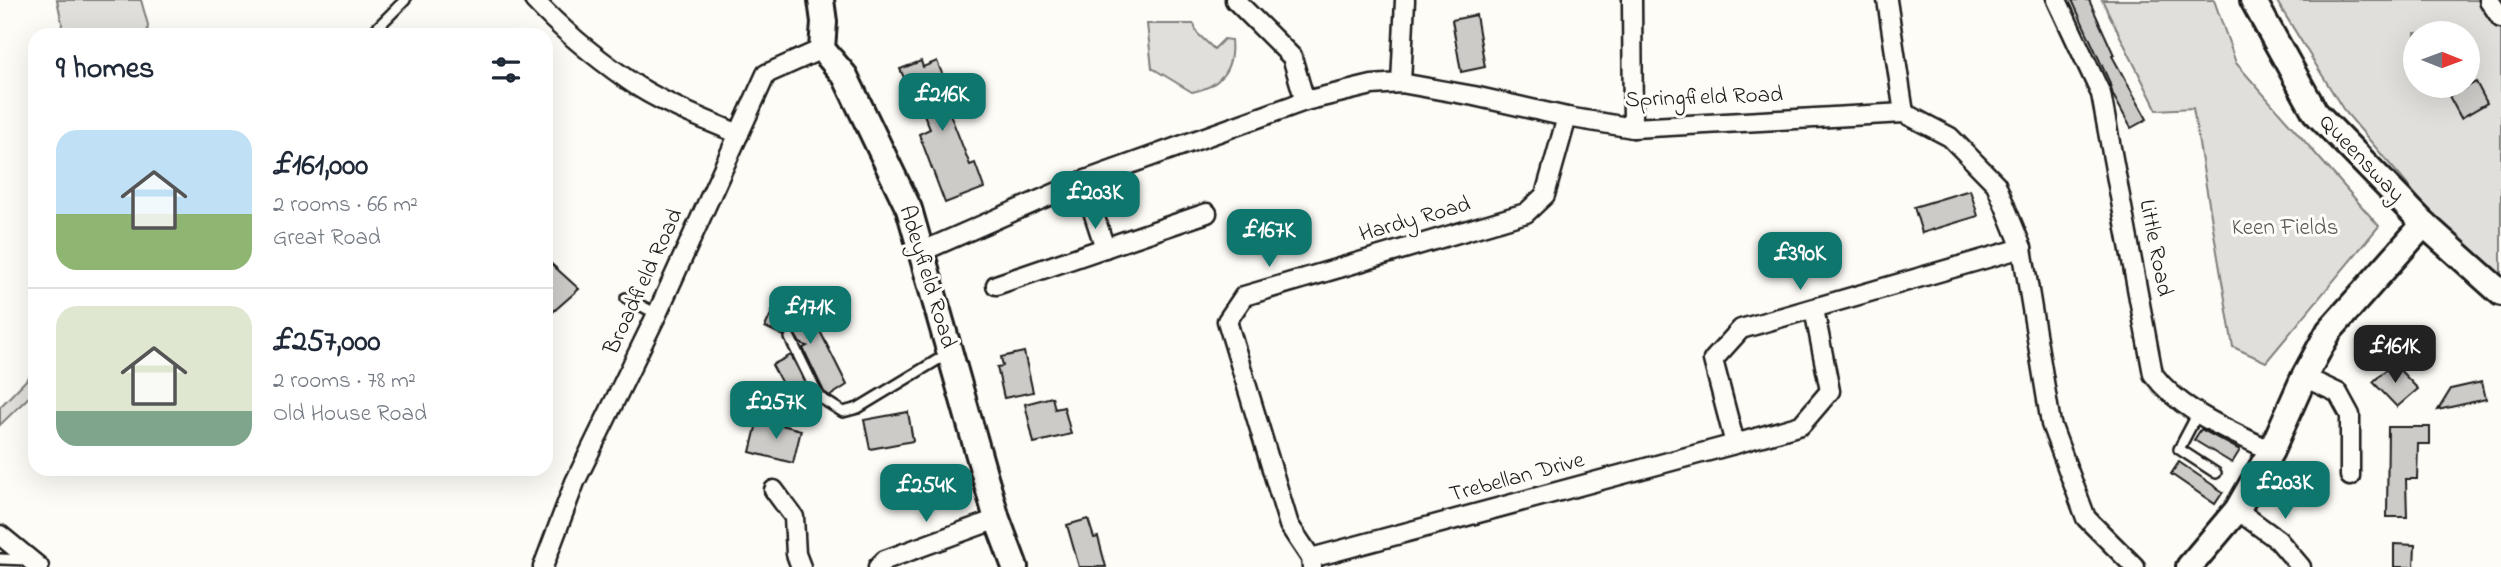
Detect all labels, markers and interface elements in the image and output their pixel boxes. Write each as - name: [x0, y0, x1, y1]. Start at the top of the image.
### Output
- north arrow: [2403, 21, 2480, 98]
- map controls: [2403, 21, 2480, 98]
- text: 9 homes: [56, 48, 154, 92]
- icon: filters: [487, 51, 525, 89]
- pin: £216K: [893, 74, 991, 133]
- text: £216K: [915, 79, 969, 112]
- street label: Springfield Road: [1625, 79, 1784, 118]
- street label: Queensway: [2309, 107, 2412, 212]
- text: £161,000: [273, 145, 368, 189]
- icon: home: [112, 158, 196, 242]
- pin: £203K: [1046, 172, 1144, 231]
- text: £203K: [1067, 177, 1123, 210]
- street label: Hardy Road: [1355, 188, 1475, 254]
- text: 2 rooms · 66 m²: [273, 189, 418, 222]
- street label: Little Road: [2129, 197, 2181, 299]
- street label: Adeyfield Road: [888, 201, 964, 353]
- street label: Broadfield Road: [595, 204, 692, 361]
- pin: £167K: [1220, 210, 1318, 269]
- park label: Keen Fields: [2232, 212, 2338, 245]
- text: £167K: [1243, 215, 1295, 248]
- text: Great Road: [273, 222, 381, 255]
- pin: £390K: [1751, 232, 1849, 292]
- text: £390K: [1774, 238, 1826, 271]
- pin: £171K: [761, 286, 859, 346]
- text: £171K: [785, 292, 835, 325]
- text: £257,000: [273, 321, 380, 365]
- pin: £161K: [2346, 326, 2444, 385]
- text: £161K: [2370, 331, 2420, 364]
- icon: home: [112, 334, 196, 418]
- text: 2 rooms · 78 m²: [273, 365, 416, 398]
- pin: £257K: [727, 382, 825, 441]
- text: £257K: [746, 387, 806, 420]
- text: Old House Road: [273, 398, 427, 431]
- street label: Trebellan Drive: [1446, 444, 1589, 512]
- pin: £203K: [2236, 462, 2334, 521]
- pin: £254K: [877, 464, 975, 524]
- text: £203K: [2257, 467, 2313, 500]
- text: £254K: [896, 470, 956, 503]

